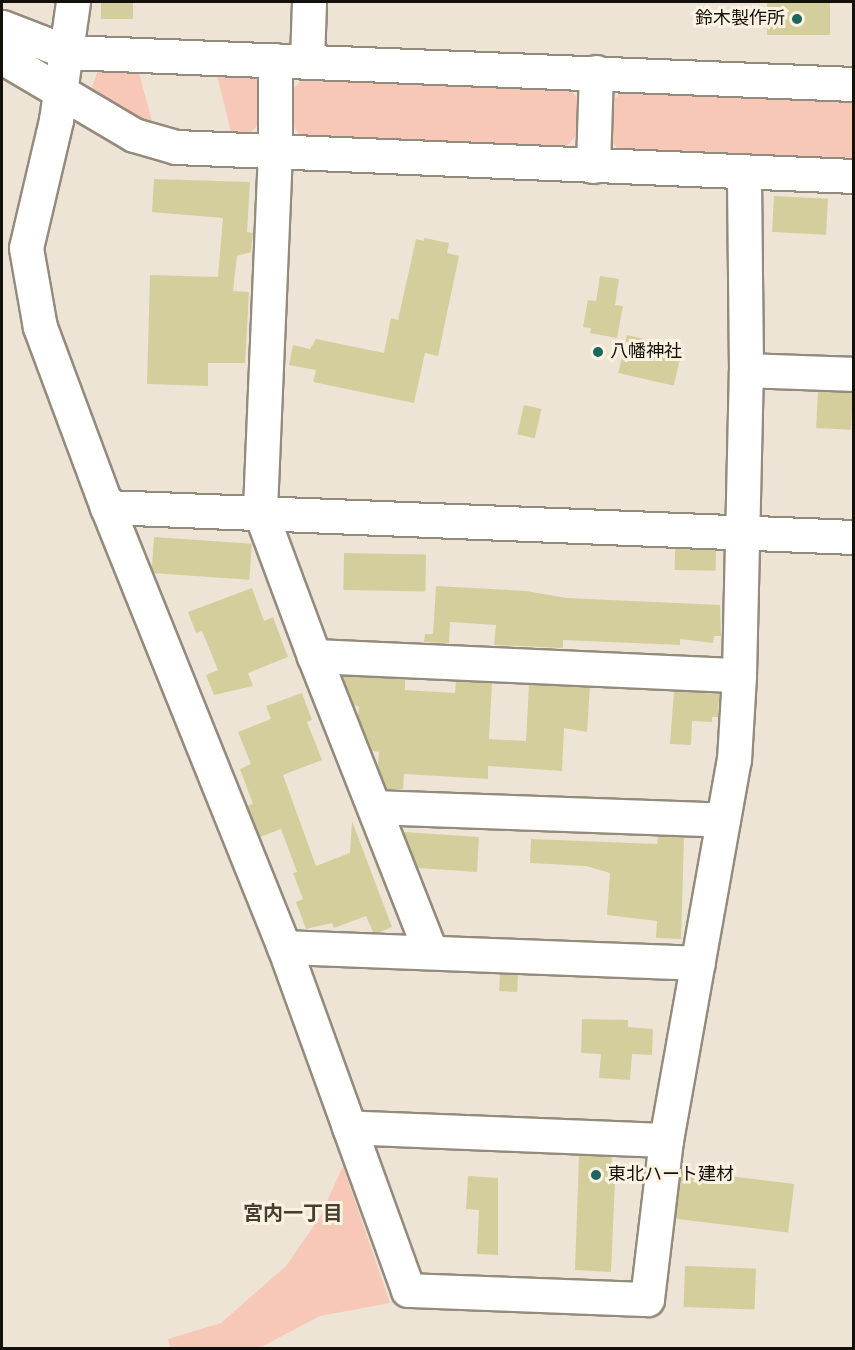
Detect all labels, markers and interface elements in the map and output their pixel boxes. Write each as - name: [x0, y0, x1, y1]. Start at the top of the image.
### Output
- place label: 鈴木製作所: [695, 8, 785, 30]
- marker: 鈴木製作所: [790, 12, 804, 26]
- place label: 八幡神社: [610, 341, 682, 363]
- marker: 八幡神社: [591, 345, 605, 359]
- place label: 東北ハート建材: [608, 1164, 734, 1186]
- marker: 東北ハート建材: [589, 1168, 603, 1182]
- district label: 宮内一丁目: [243, 1202, 343, 1226]

